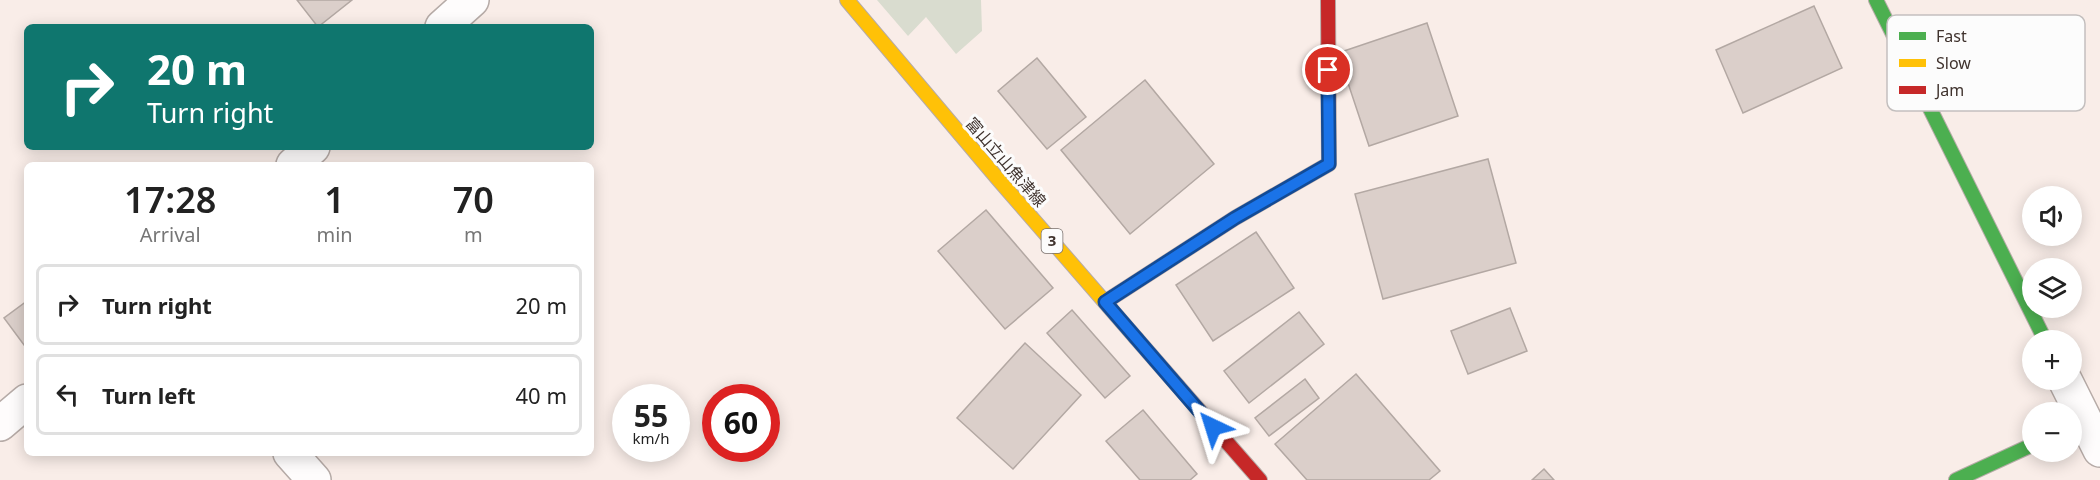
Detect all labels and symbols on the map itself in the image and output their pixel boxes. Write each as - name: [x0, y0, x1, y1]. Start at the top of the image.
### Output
- legend: [1887, 15, 2085, 111]
- text: Fast: [1936, 25, 1967, 47]
- pin: [1302, 44, 1353, 95]
- text: Slow: [1936, 52, 1971, 74]
- text: Jam: [1934, 79, 1964, 101]
- street label: 富山立山魚津線: [961, 113, 1051, 211]
- road number: 3: [1042, 229, 1062, 253]
- speed limit sign: 60: [702, 384, 780, 462]
- position arrow: [1181, 395, 1245, 459]

